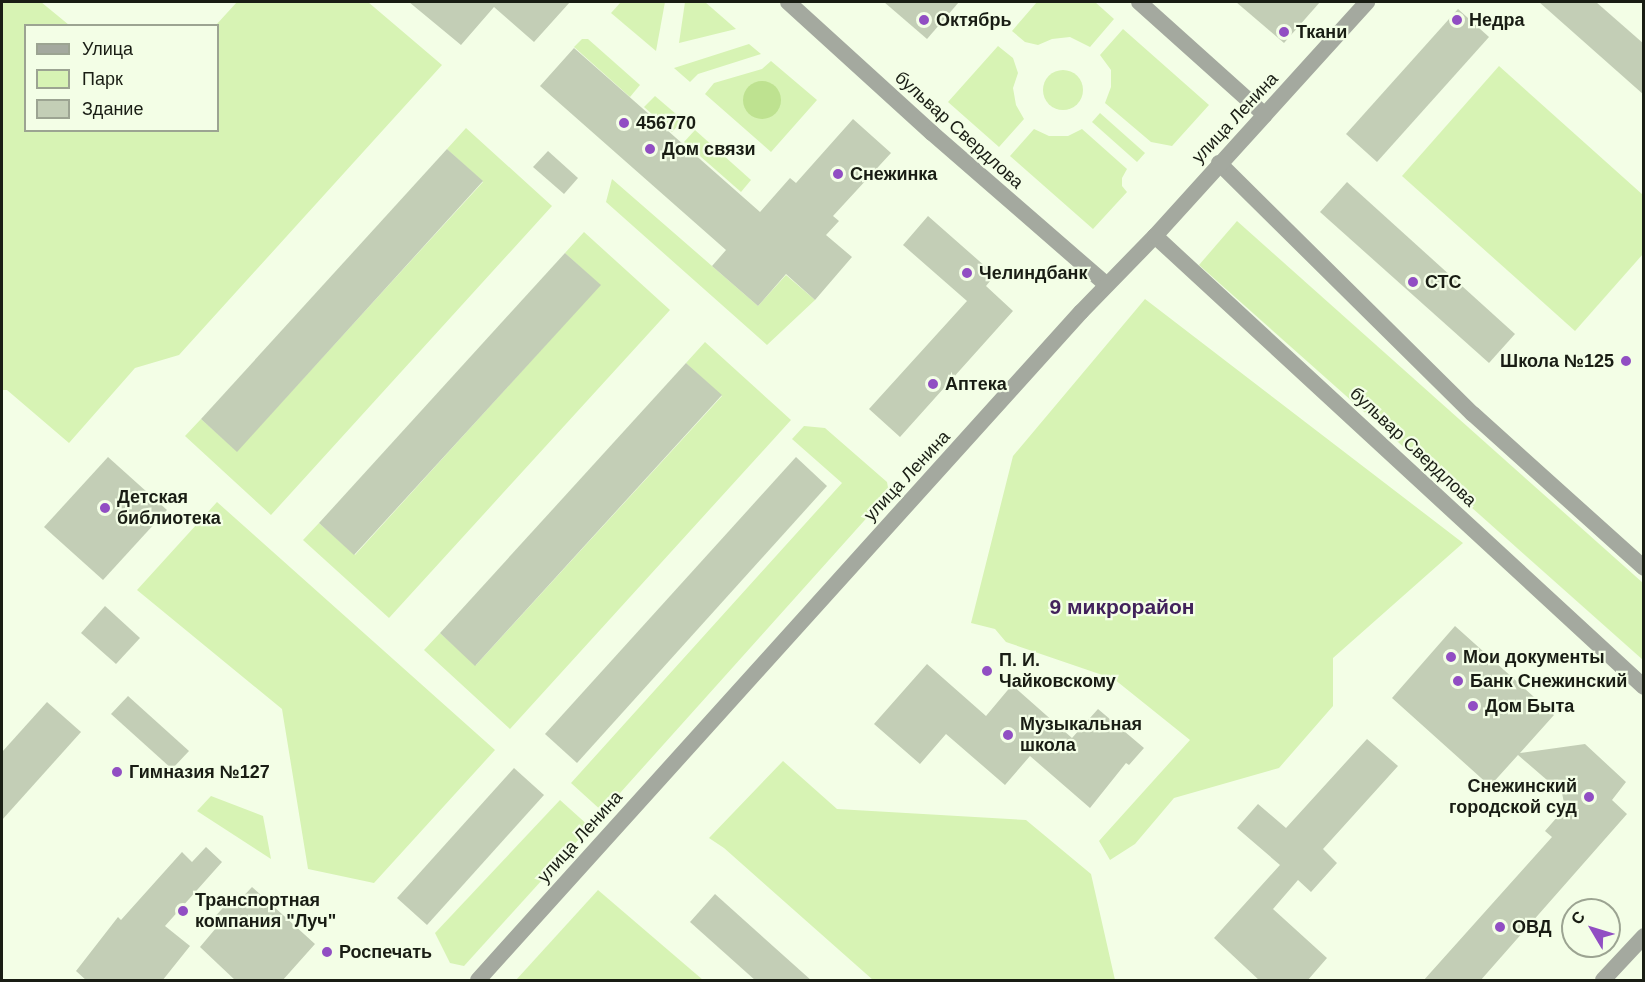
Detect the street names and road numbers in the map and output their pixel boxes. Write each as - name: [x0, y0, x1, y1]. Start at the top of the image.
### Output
- street label: бульвар Свердлова: [890, 67, 1028, 193]
- street label: улица Ленина: [1187, 68, 1283, 168]
- street label: бульвар Свердлова: [1345, 383, 1481, 511]
- street label: улица Ленина: [859, 426, 955, 526]
- street label: улица Ленина: [533, 787, 627, 887]

